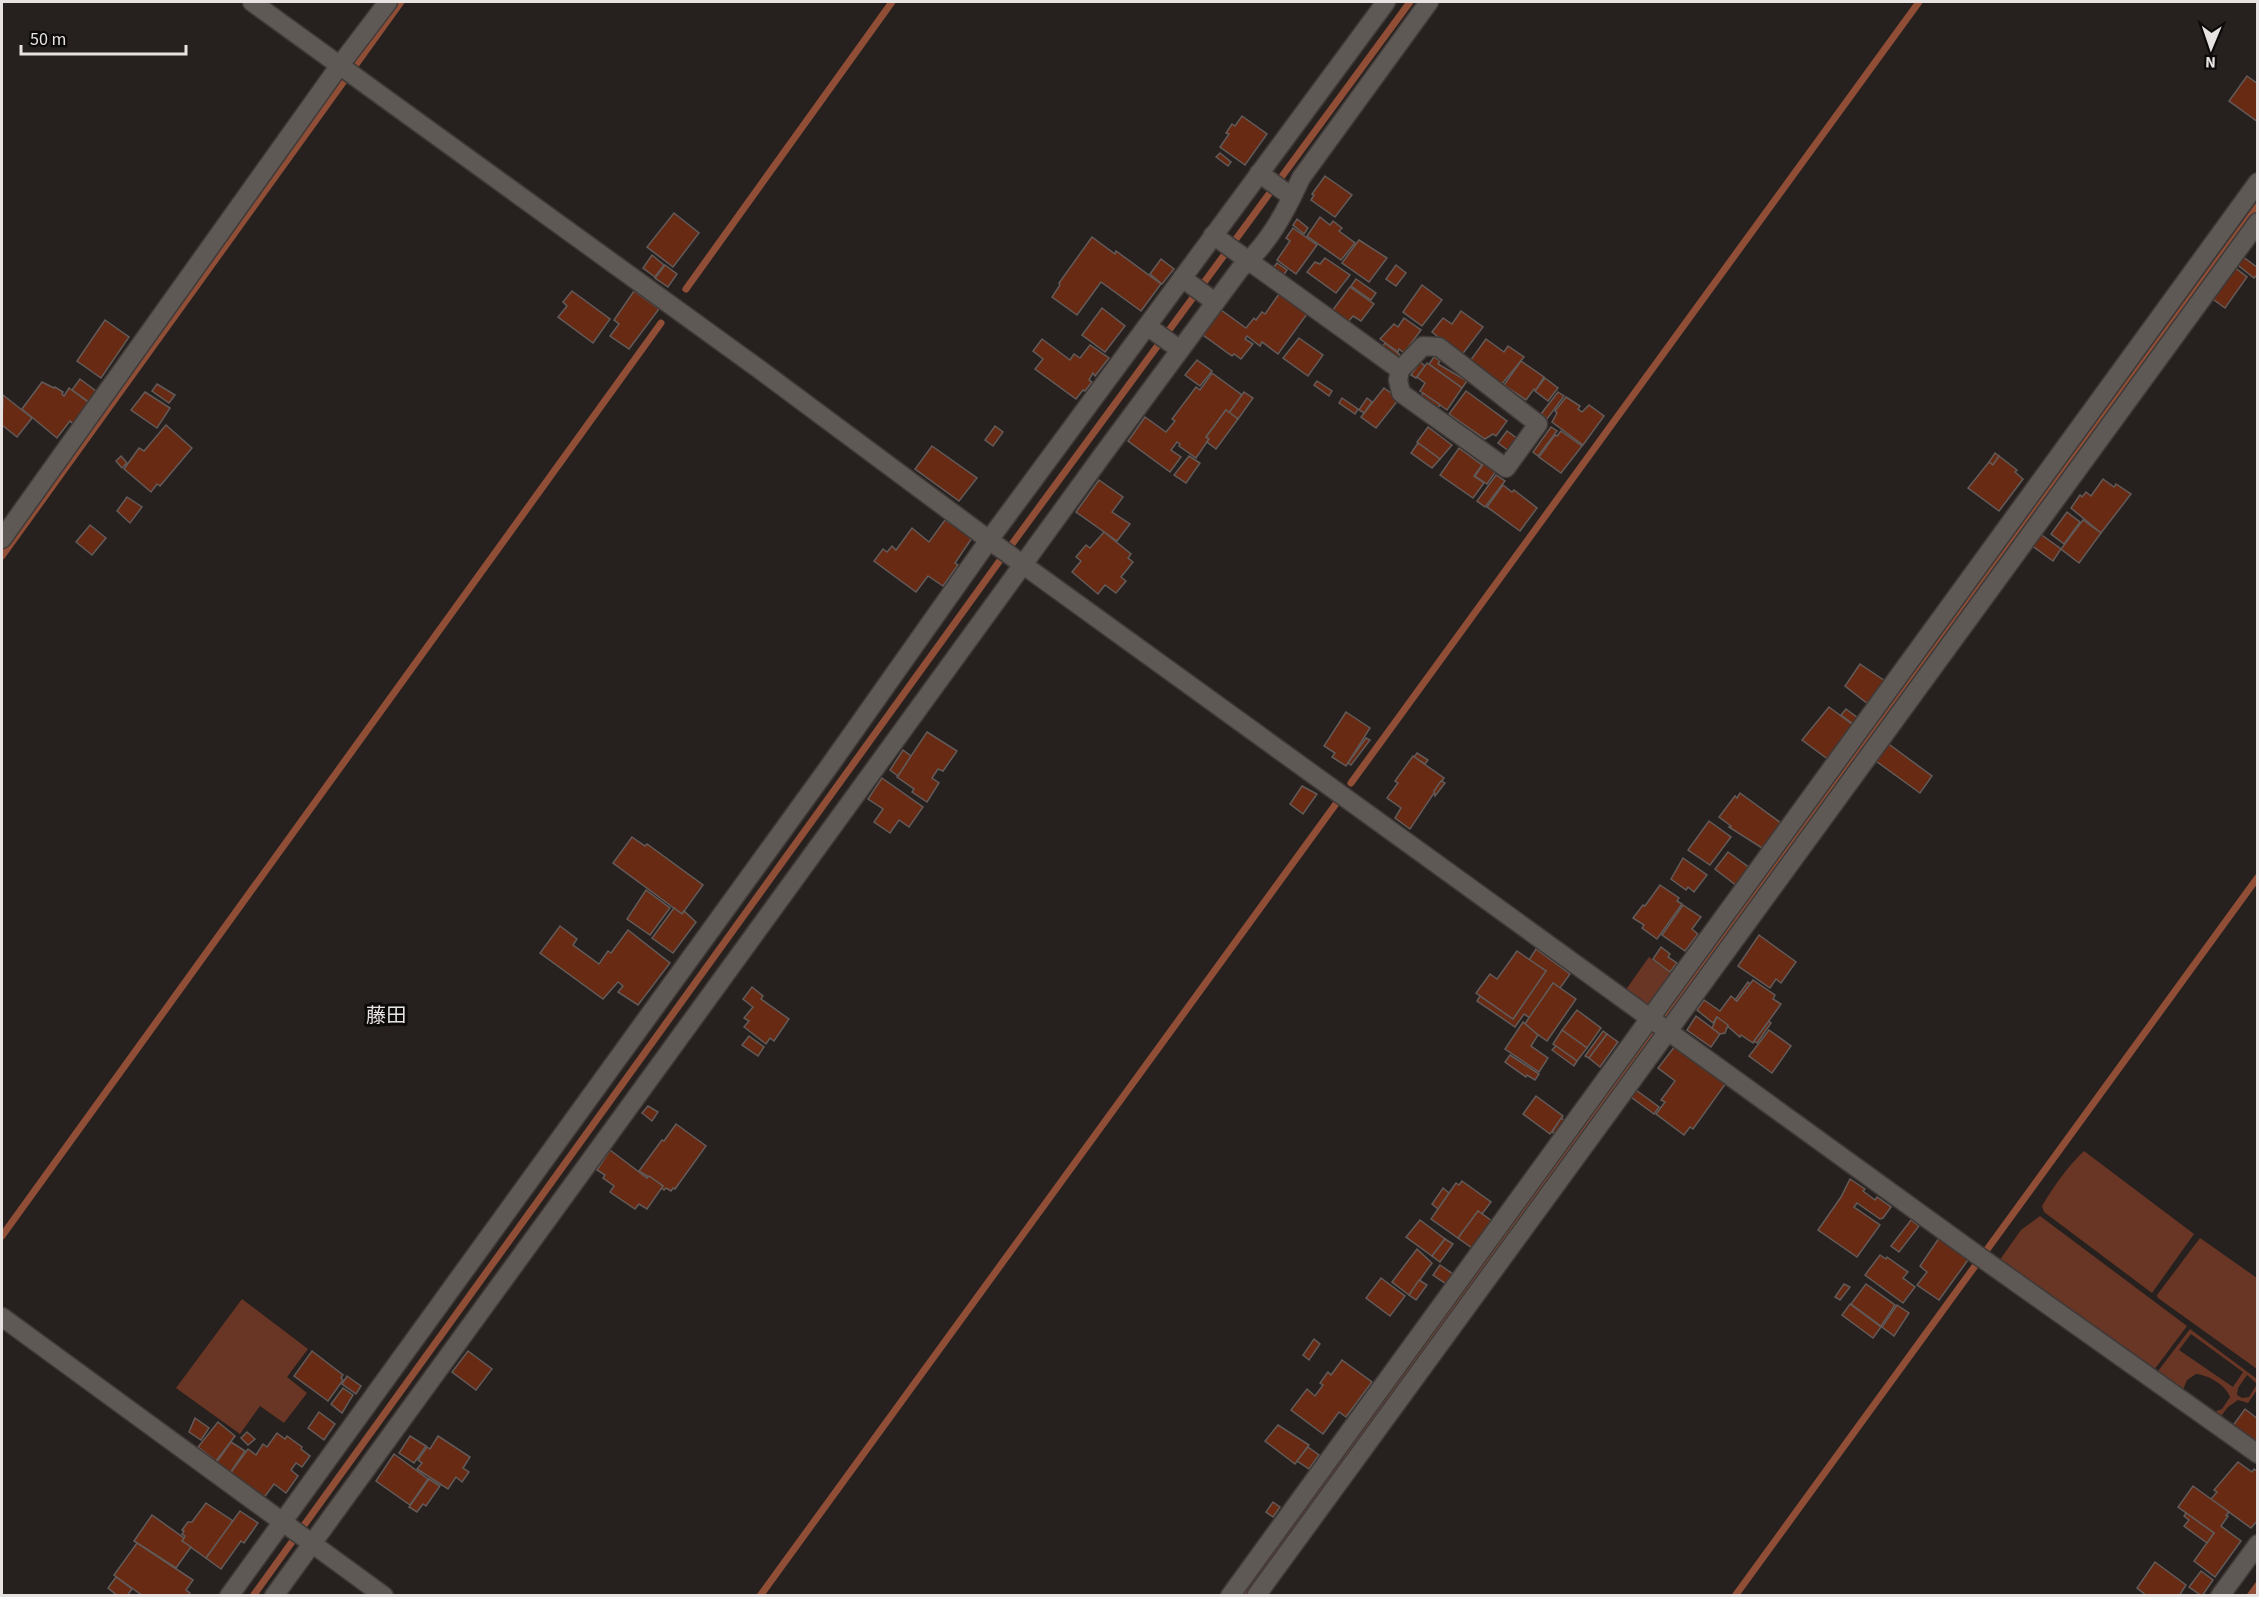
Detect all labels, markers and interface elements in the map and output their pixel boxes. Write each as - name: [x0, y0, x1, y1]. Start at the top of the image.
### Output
- scale bar: [21, 18, 186, 56]
- north arrow: [2181, 18, 2241, 78]
- text: 50 m: [30, 27, 66, 52]
- text: N: [2205, 51, 2216, 73]
- district label: 藤田: [366, 1002, 406, 1030]

